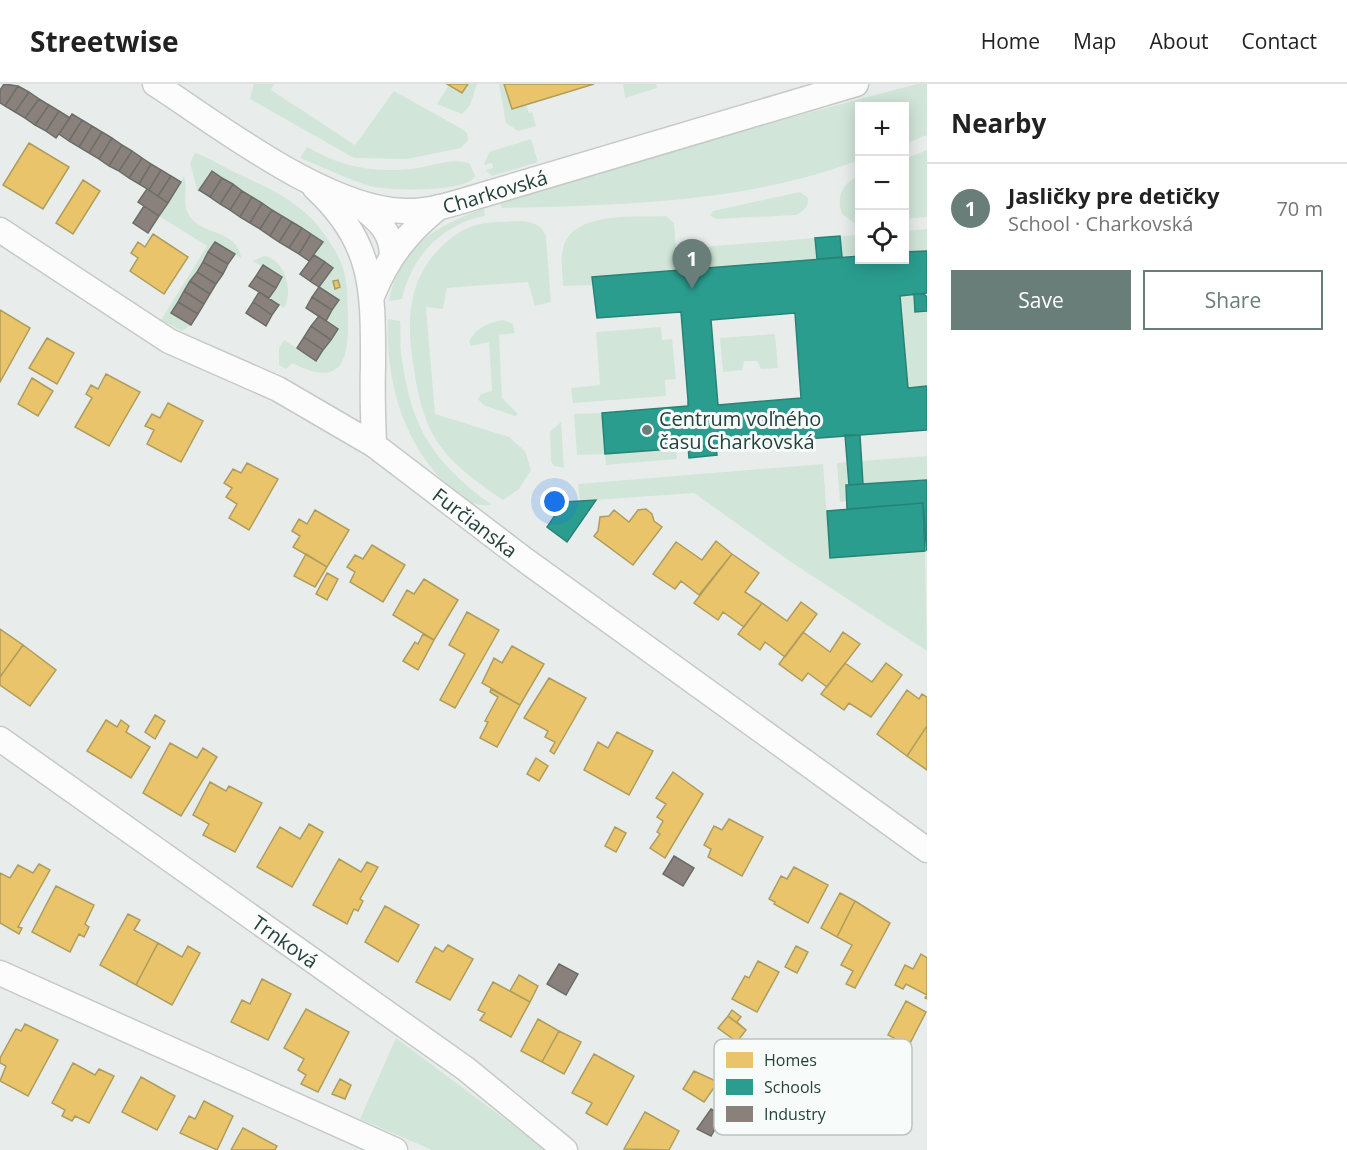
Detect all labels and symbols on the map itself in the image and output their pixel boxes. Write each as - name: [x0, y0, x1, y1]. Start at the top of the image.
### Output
- street label: Charkovská: [440, 163, 550, 219]
- pin: 1: [672, 240, 712, 289]
- place label: Centrum voľného času Charkovská: [659, 405, 821, 455]
- marker: Centrum voľného času Charkovská: [640, 423, 654, 437]
- street label: Furčianska: [428, 481, 523, 563]
- your location: [540, 487, 569, 516]
- street label: Trnková: [247, 909, 324, 974]
- legend: [714, 1039, 912, 1135]
- text: Homes: [764, 1049, 817, 1071]
- text: Schools: [764, 1076, 821, 1098]
- text: Industry: [764, 1103, 827, 1125]

